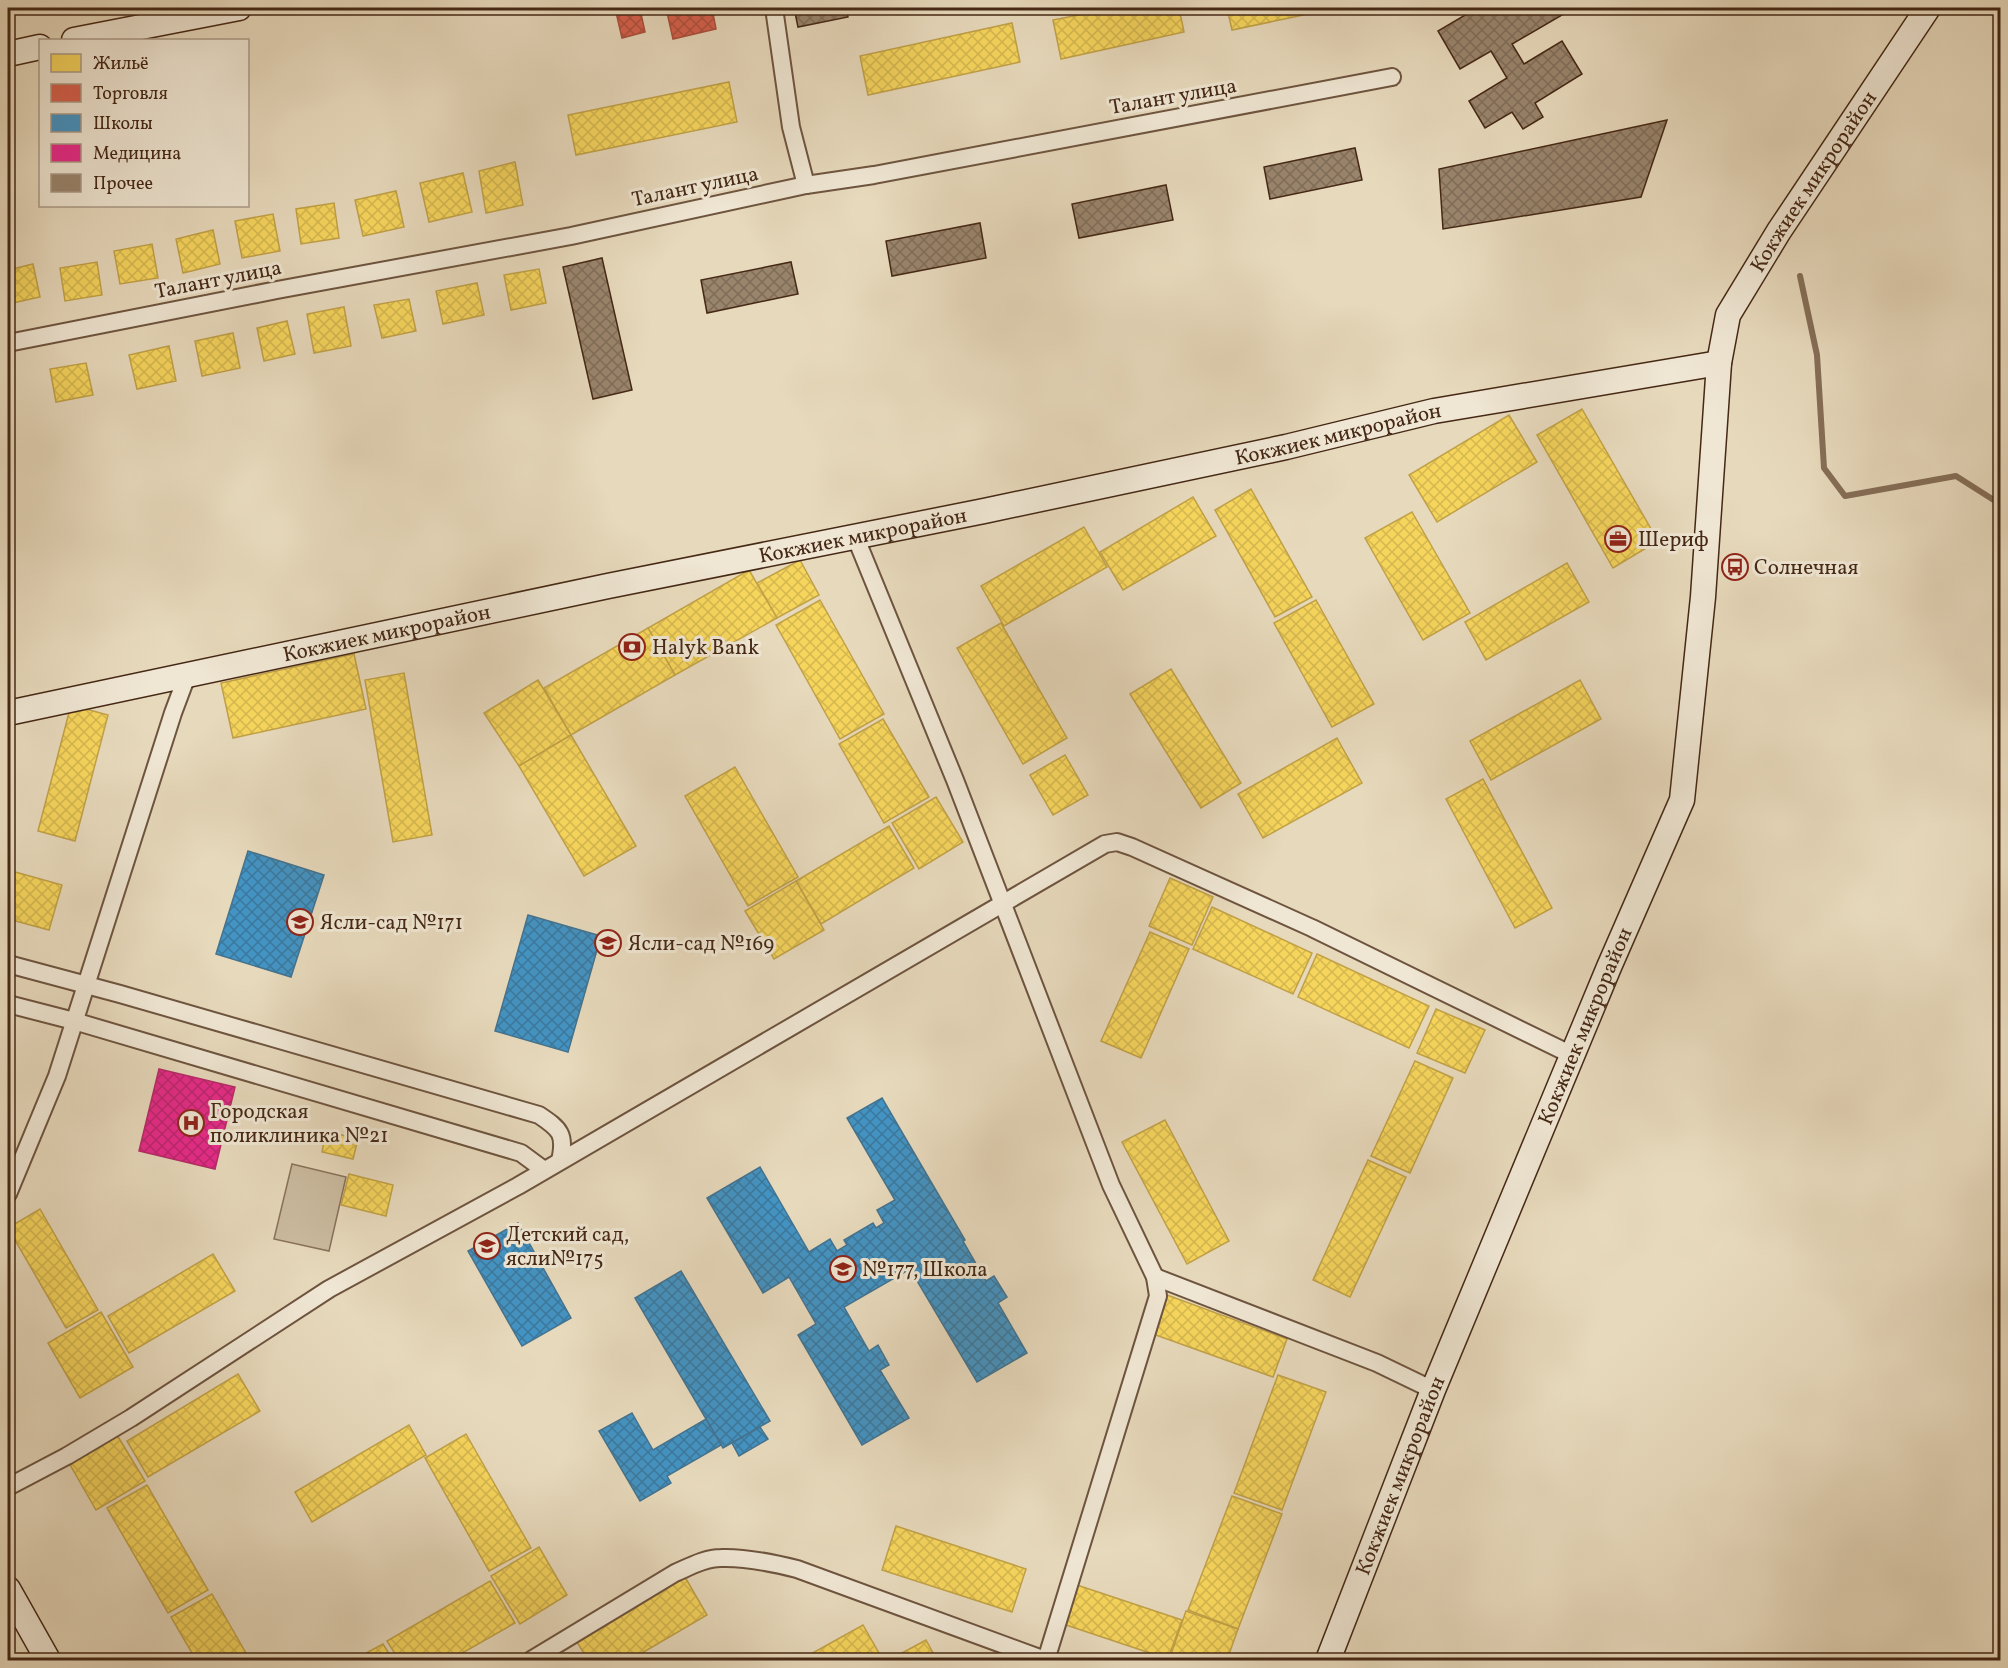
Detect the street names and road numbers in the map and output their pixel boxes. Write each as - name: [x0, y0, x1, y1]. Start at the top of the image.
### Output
- street label: Талант улица: [1107, 72, 1239, 123]
- street label: Кокжиек микрорайон: [1744, 86, 1885, 278]
- street label: Талант улица: [629, 160, 761, 215]
- street label: Талант улица: [152, 254, 284, 307]
- street label: Кокжиек микрорайон: [1232, 397, 1444, 473]
- street label: Кокжиек микрорайон: [756, 502, 970, 572]
- street label: Кокжиек микрорайон: [280, 598, 494, 670]
- street label: Кокжиек микрорайон: [1532, 923, 1641, 1130]
- street label: Кокжиек микрорайон: [1349, 1372, 1453, 1580]

